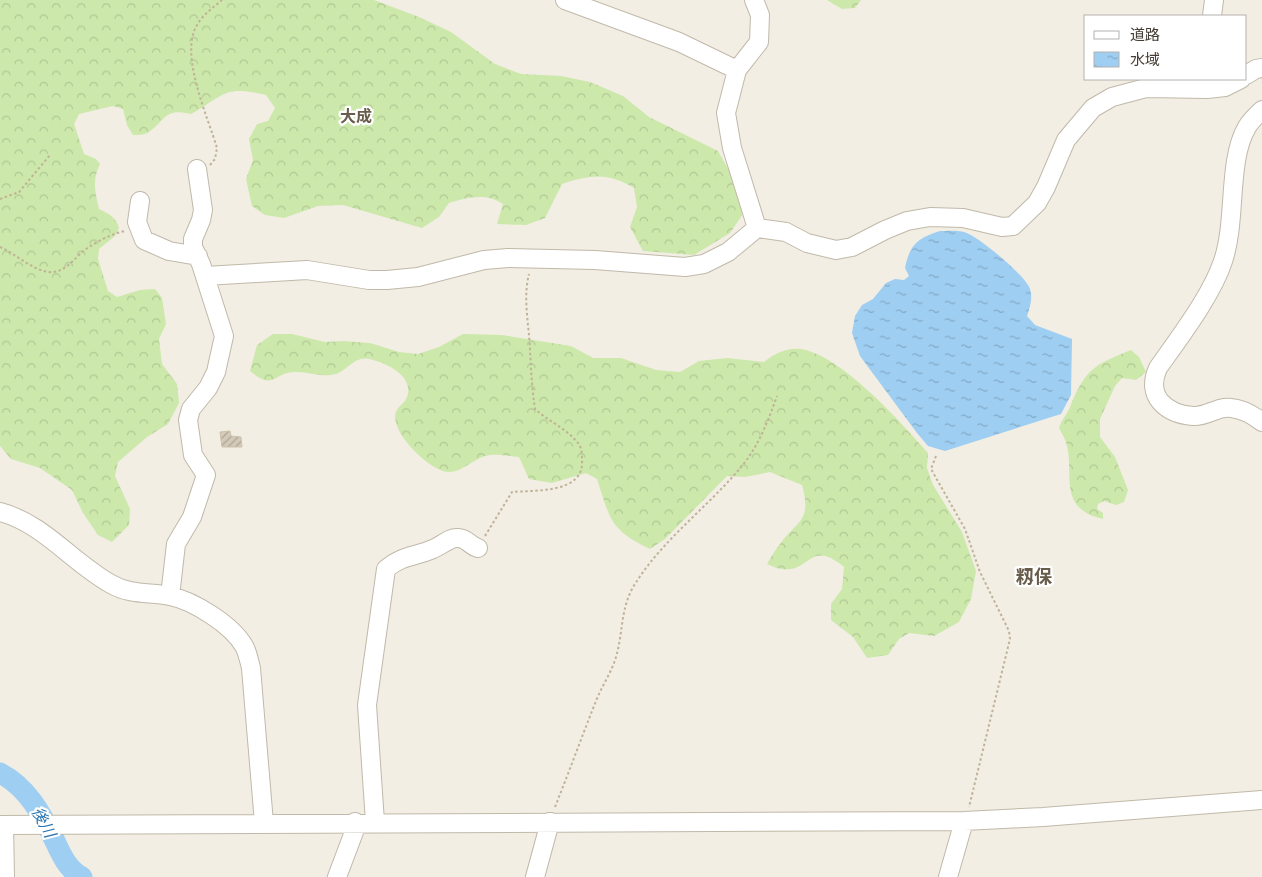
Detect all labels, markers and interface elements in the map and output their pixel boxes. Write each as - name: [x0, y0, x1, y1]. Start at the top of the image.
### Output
- legend: [1084, 15, 1247, 80]
- text: 道路: [1130, 26, 1160, 44]
- text: 水域: [1130, 51, 1160, 69]
- district label: 大成: [340, 107, 372, 126]
- district label: 籾保: [1016, 566, 1053, 588]
- water label: 後川: [28, 804, 60, 843]

